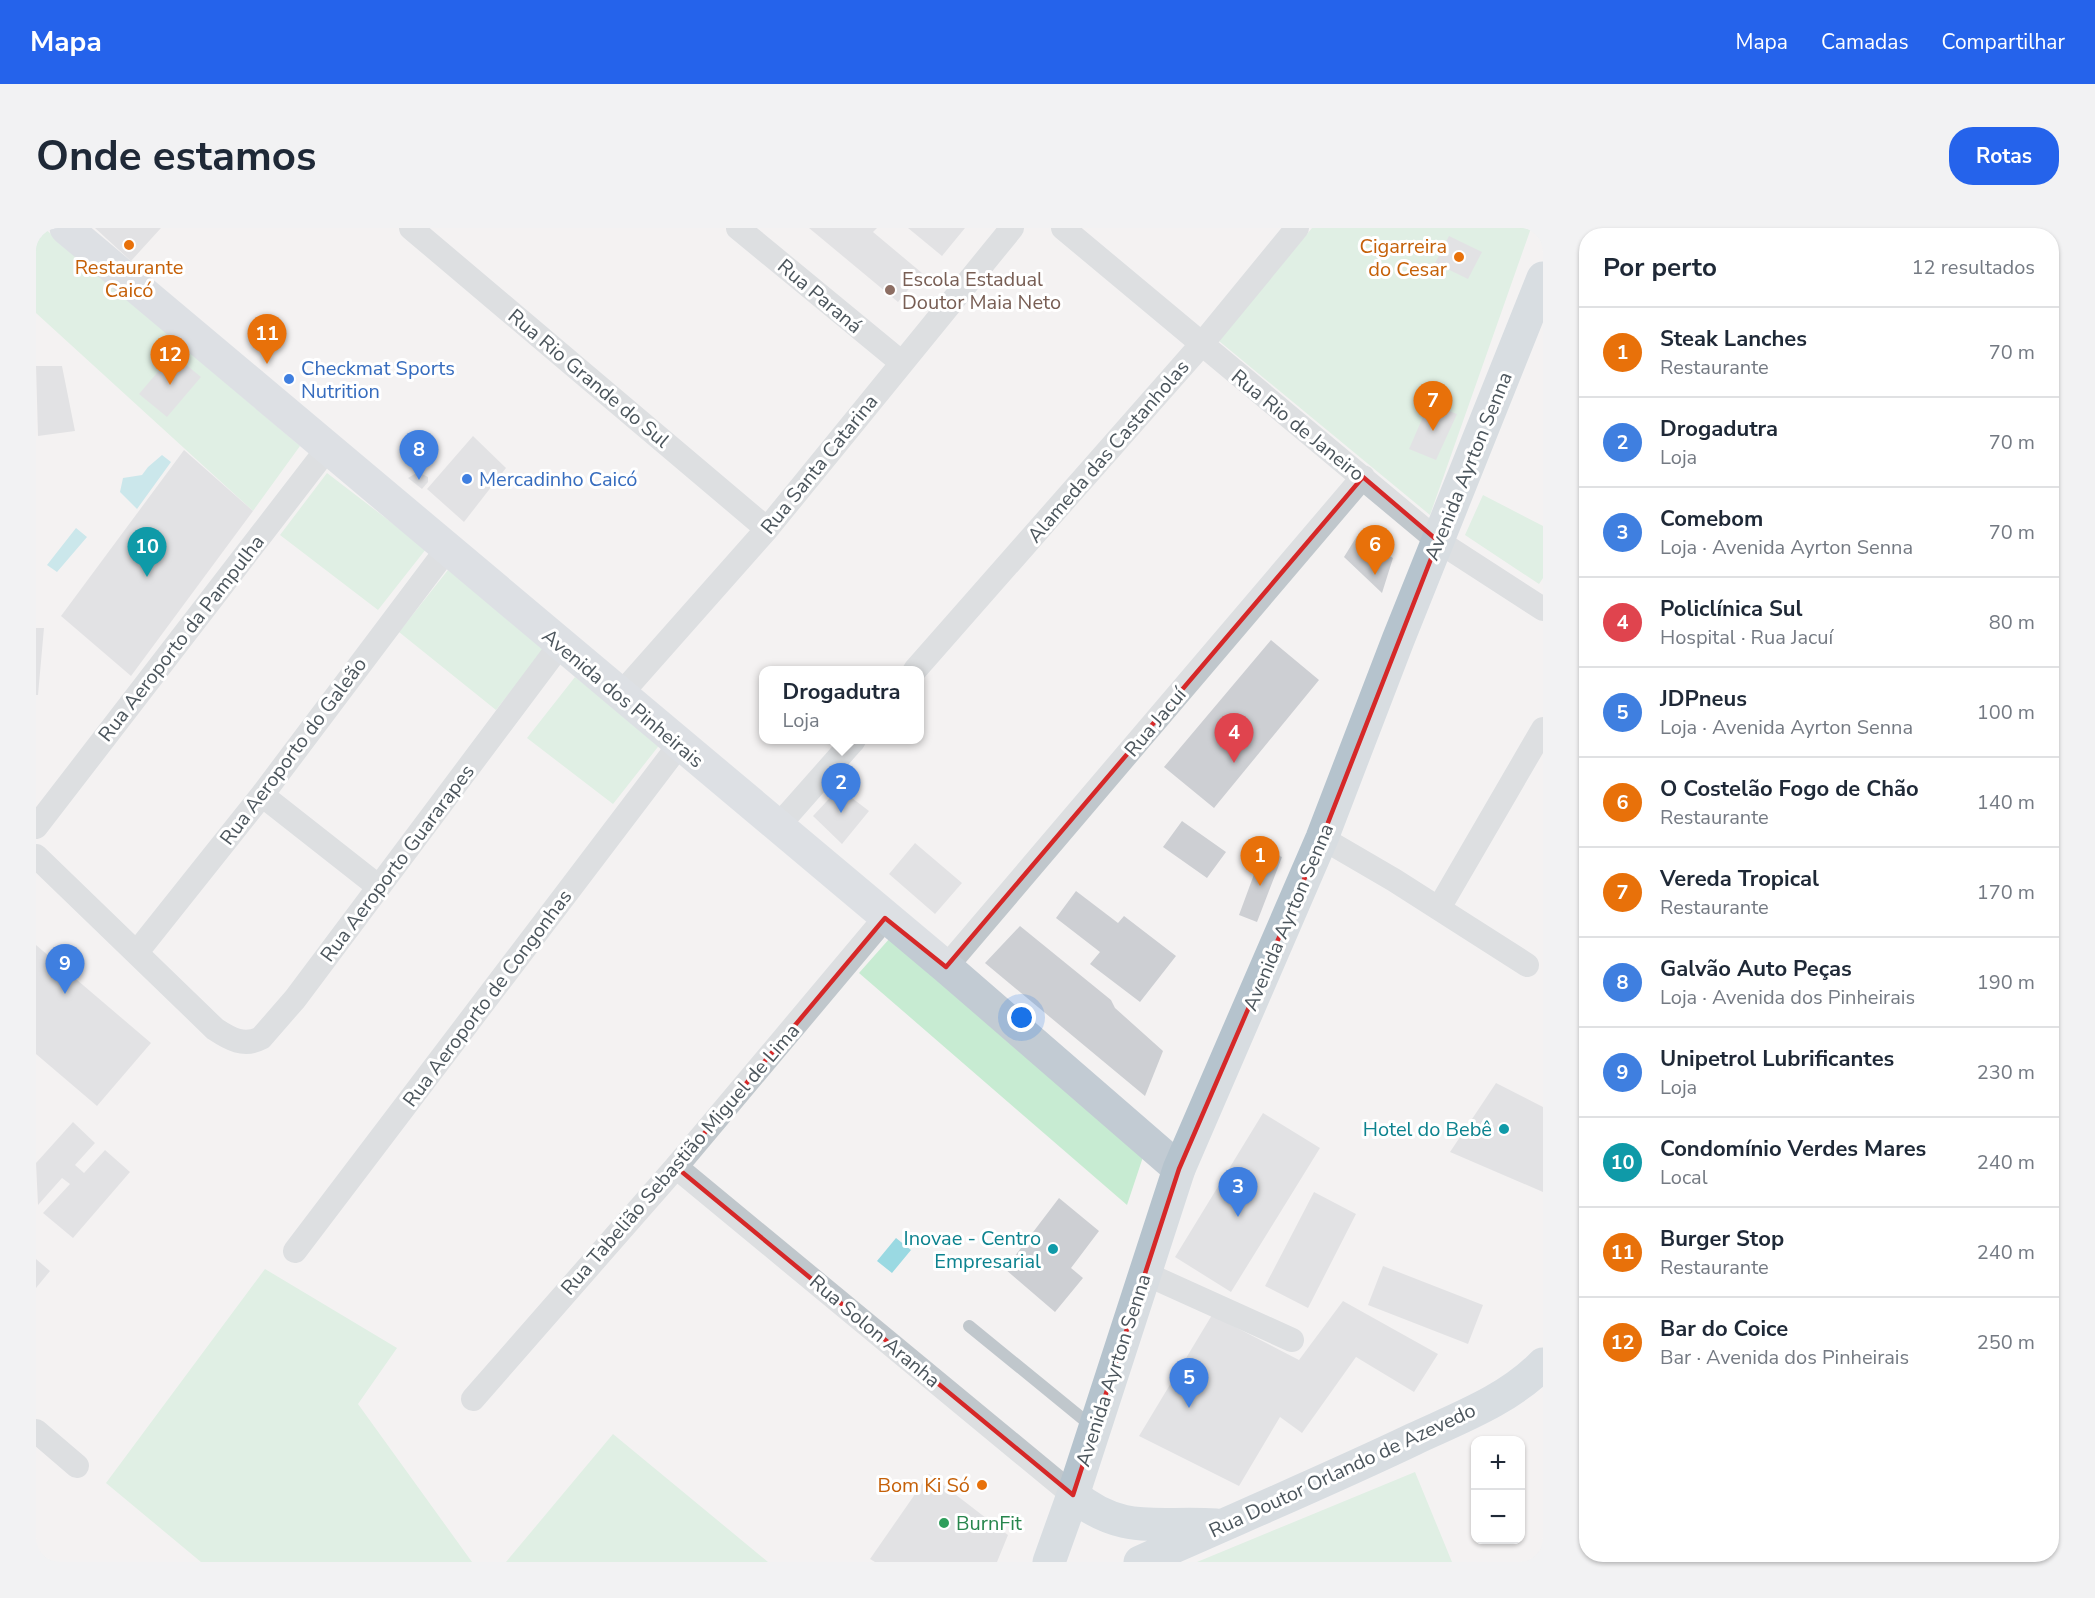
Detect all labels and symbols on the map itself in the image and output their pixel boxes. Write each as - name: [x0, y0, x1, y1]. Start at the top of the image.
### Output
- place label: Cigarreira do Cesar: [1359, 233, 1447, 283]
- marker: Restaurante Caicó: [122, 238, 136, 252]
- marker: Cigarreira do Cesar: [1452, 250, 1466, 264]
- street label: Rua Paraná: [772, 253, 868, 340]
- place label: Restaurante Caicó: [75, 254, 183, 304]
- place label: Escola Estadual Doutor Maia Neto: [902, 266, 1061, 316]
- marker: Escola Estadual Doutor Maia Neto: [883, 283, 897, 297]
- street label: Rua Rio Grande do Sul: [502, 303, 675, 454]
- pin: 11: [248, 314, 286, 364]
- pin: 12: [150, 336, 190, 385]
- street label: Alameda das Castanholas: [1021, 354, 1195, 549]
- place label: Checkmat Sports Nutrition: [301, 355, 455, 405]
- street label: Rua Rio de Janeiro: [1225, 363, 1370, 487]
- street label: Avenida Ayrton Senna: [1418, 368, 1519, 564]
- marker: Checkmat Sports Nutrition: [282, 372, 296, 386]
- pin: 7: [1414, 382, 1452, 431]
- street label: Rua Santa Catarina: [755, 389, 884, 540]
- pin: 8: [400, 430, 439, 480]
- place label: Mercadinho Caicó: [479, 466, 637, 493]
- marker: Mercadinho Caicó: [460, 472, 474, 486]
- pin: 6: [1356, 526, 1394, 575]
- pin: 10: [128, 528, 166, 577]
- street label: Rua Aeroporto da Pampulha: [92, 529, 271, 747]
- street label: Avenida dos Pinheirais: [536, 623, 709, 774]
- street label: Rua Aeroporto do Galeão: [214, 652, 373, 851]
- street label: Rua Jacuí: [1119, 681, 1193, 763]
- pin: 4: [1214, 714, 1254, 763]
- street label: Rua Aeroporto Guararapes: [314, 759, 481, 968]
- pin: 2: [822, 764, 860, 813]
- street label: Avenida Ayrton Senna: [1237, 819, 1340, 1015]
- pin: 1: [1240, 836, 1280, 886]
- street label: Rua Aeroporto de Congonhas: [397, 884, 578, 1113]
- pin: 9: [45, 944, 84, 994]
- your location: [1007, 1003, 1036, 1032]
- street label: Rua Tabelião Sebastião Miguel de Lima: [555, 1018, 806, 1301]
- place label: Hotel do Bebê: [1363, 1116, 1492, 1143]
- marker: Hotel do Bebê: [1497, 1122, 1511, 1136]
- pin: 3: [1218, 1168, 1258, 1217]
- place label: Inovae - Centro Empresarial: [904, 1225, 1041, 1275]
- marker: Inovae - Centro Empresarial: [1046, 1242, 1060, 1256]
- street label: Rua Solon Aranha: [804, 1269, 946, 1394]
- street label: Avenida Ayrton Senna: [1070, 1270, 1157, 1470]
- pin: 5: [1170, 1358, 1208, 1408]
- street label: Rua Doutor Orlando de Azevedo: [1205, 1397, 1480, 1544]
- place label: Bom Ki Só: [877, 1472, 970, 1499]
- marker: Bom Ki Só: [975, 1478, 989, 1492]
- place label: BurnFit: [956, 1510, 1023, 1537]
- marker: BurnFit: [937, 1516, 951, 1530]

